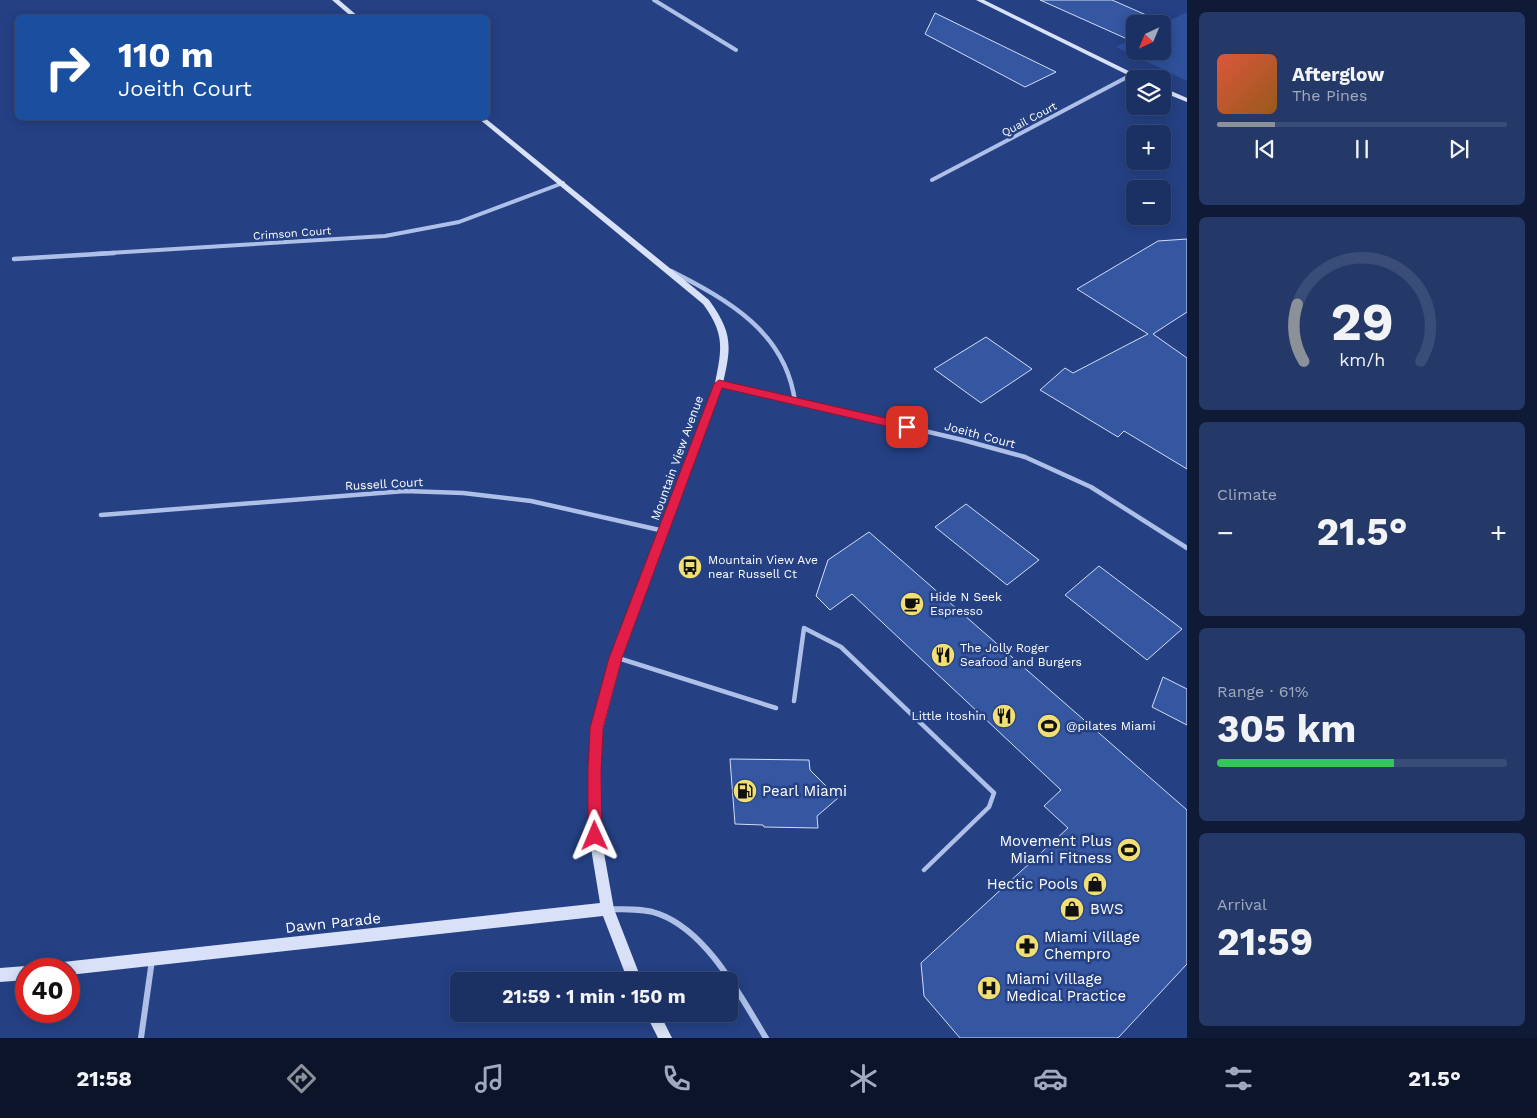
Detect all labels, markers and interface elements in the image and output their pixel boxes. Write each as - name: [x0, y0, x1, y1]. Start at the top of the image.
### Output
- north arrow: [1126, 15, 1171, 60]
- map controls: [1126, 15, 1171, 225]
- text: 110 m: [118, 34, 214, 76]
- icon: right: [35, 35, 100, 100]
- text: Afterglow: [1292, 63, 1384, 86]
- button: layers: [1126, 70, 1171, 115]
- text: Joeith Court: [118, 76, 252, 101]
- text: The Pines: [1292, 86, 1368, 105]
- street label: Quail Court: [999, 99, 1059, 139]
- button: +: [1126, 125, 1171, 170]
- icon: previous: [1251, 135, 1279, 163]
- icon: pause: [1348, 135, 1376, 163]
- icon: next: [1445, 135, 1473, 163]
- button: −: [1126, 180, 1171, 225]
- street label: Crimson Court: [253, 224, 332, 243]
- text: 29: [1330, 292, 1394, 353]
- text: km/h: [1339, 349, 1385, 370]
- street label: Mountain View Avenue: [648, 394, 706, 522]
- pin: [886, 406, 928, 448]
- icon: arrive: [893, 413, 921, 441]
- street label: Joeith Court: [943, 419, 1017, 451]
- street label: Russell Court: [345, 475, 423, 493]
- text: Climate: [1217, 485, 1277, 504]
- text: 21.5°: [1316, 510, 1408, 554]
- text: −: [1217, 516, 1234, 549]
- text: +: [1490, 516, 1507, 549]
- place label: Mountain View Ave near Russell Ct: [708, 553, 818, 581]
- bus stop icon: Mountain View Ave near Russell Ct: [677, 554, 703, 580]
- place label: Hide N Seek Espresso: [930, 590, 1002, 618]
- cafe icon: Hide N Seek Espresso: [899, 591, 925, 617]
- place label: The Jolly Roger Seafood and Burgers: [960, 641, 1082, 669]
- restaurant icon: The Jolly Roger Seafood and Burgers: [930, 642, 956, 668]
- text: Range · 61%: [1217, 682, 1309, 701]
- restaurant icon: Little Itoshin: [991, 703, 1017, 729]
- text: 305 km: [1217, 707, 1356, 751]
- place label: Little Itoshin: [912, 709, 986, 723]
- sports icon: @pilates Miami: [1036, 713, 1062, 739]
- place label: @pilates Miami: [1066, 719, 1156, 733]
- fuel station icon: Pearl Miami: [732, 778, 758, 804]
- place label: Pearl Miami: [762, 782, 847, 800]
- position arrow: [568, 809, 620, 861]
- place label: Movement Plus Miami Fitness: [999, 832, 1112, 867]
- sports icon: Movement Plus Miami Fitness: [1116, 837, 1142, 863]
- shop icon: Hectic Pools: [1082, 871, 1108, 897]
- place label: Hectic Pools: [987, 875, 1078, 893]
- text: Arrival: [1217, 895, 1267, 914]
- shop icon: BWS: [1059, 896, 1085, 922]
- place label: BWS: [1090, 900, 1124, 918]
- street label: Dawn Parade: [284, 909, 382, 937]
- text: 21:59: [1217, 920, 1313, 964]
- place label: Miami Village Chempro: [1044, 928, 1140, 963]
- pharmacy icon: Miami Village Chempro: [1014, 933, 1040, 959]
- speed limit sign: 40: [15, 958, 80, 1023]
- place label: Miami Village Medical Practice: [1006, 970, 1126, 1005]
- hospital icon: Miami Village Medical Practice: [976, 975, 1002, 1001]
- text: 21:59 · 1 min · 150 m: [502, 985, 686, 1008]
- icon: directions: [284, 1061, 319, 1096]
- icon: music: [472, 1061, 507, 1096]
- icon: phone: [659, 1061, 694, 1096]
- icon: climate: [846, 1061, 881, 1096]
- icon: car: [1033, 1061, 1068, 1096]
- icon: filters: [1221, 1061, 1256, 1096]
- text: 21:58: [76, 1066, 132, 1091]
- text: 21.5°: [1408, 1066, 1461, 1091]

